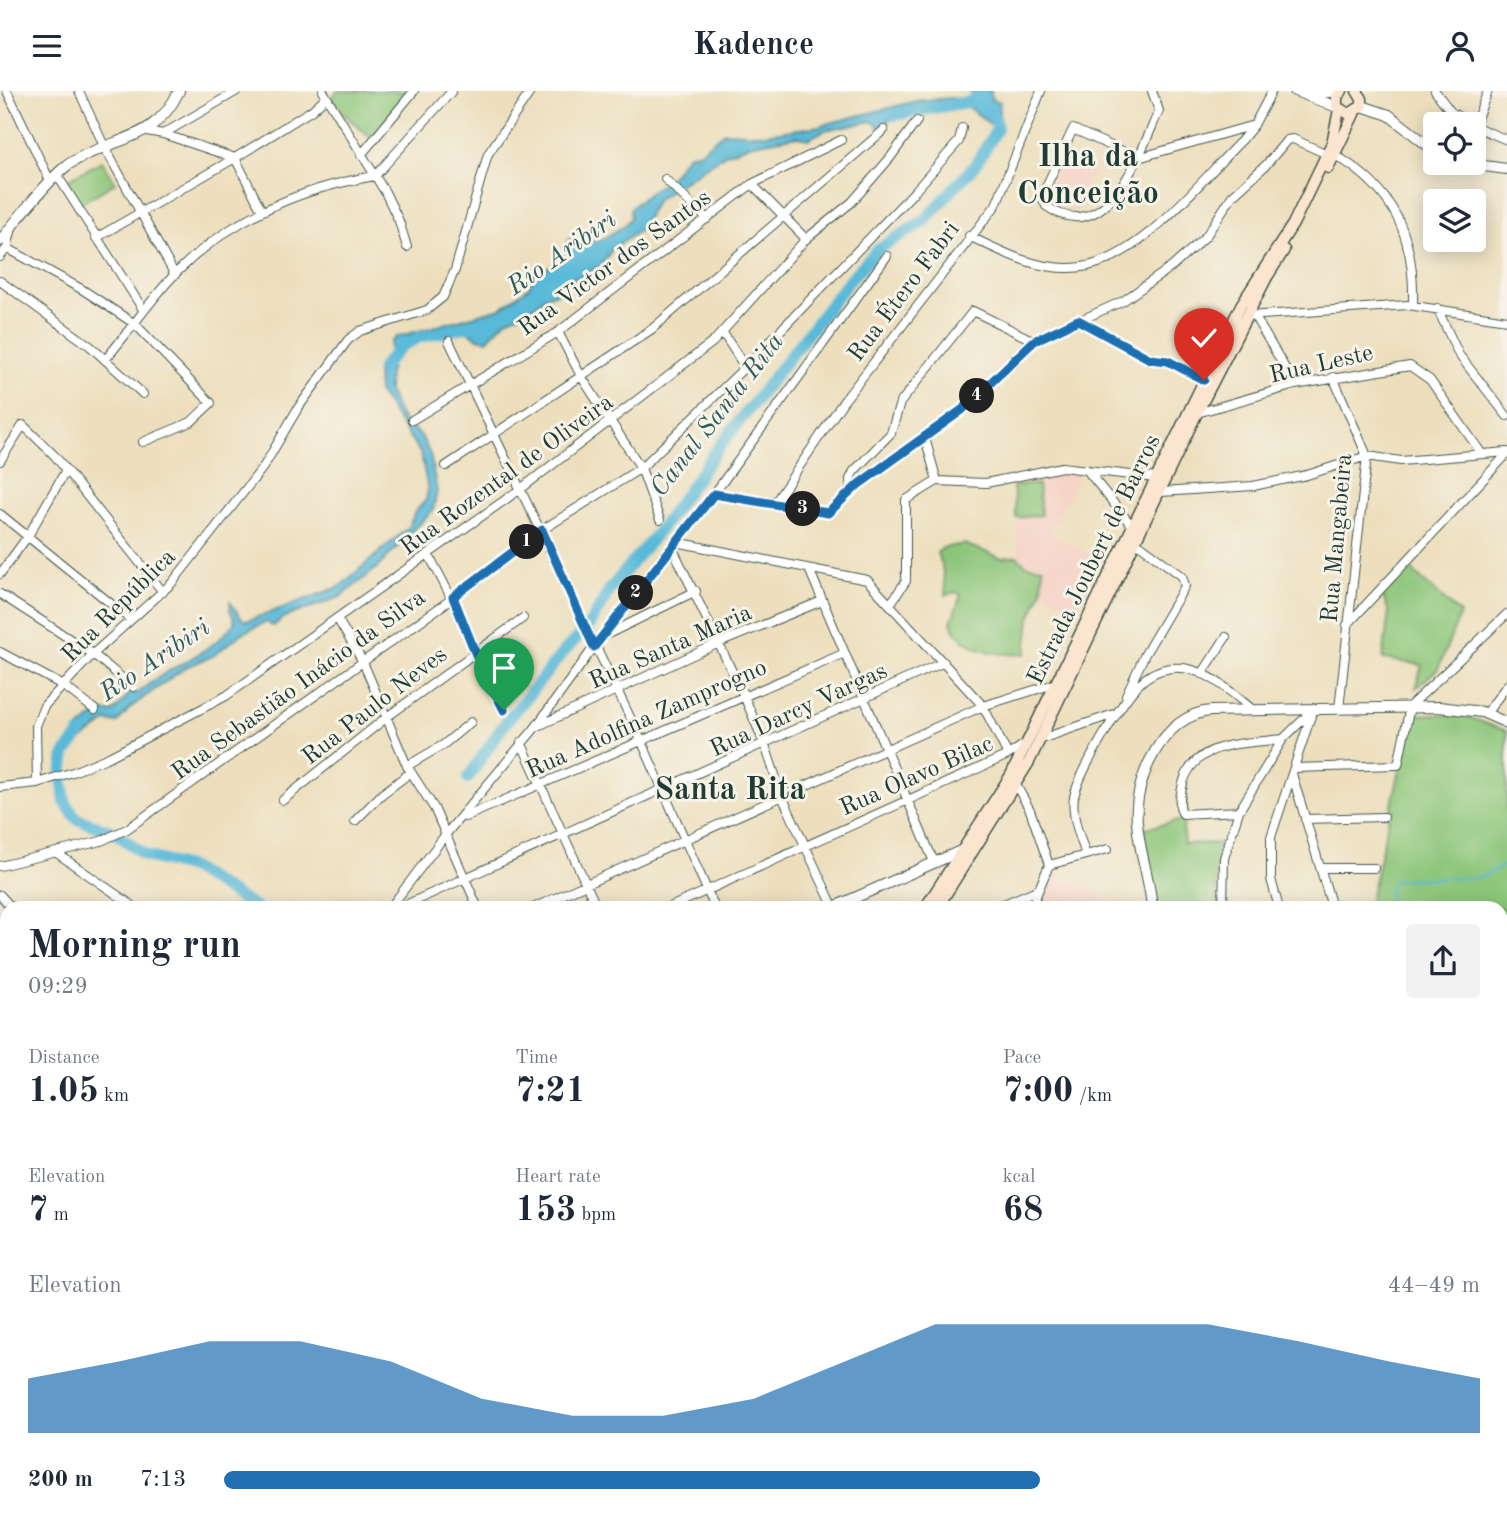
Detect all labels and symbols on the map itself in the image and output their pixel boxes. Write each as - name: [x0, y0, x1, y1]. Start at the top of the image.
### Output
- district label: Ilha da Conceição: [1017, 142, 1159, 211]
- street label: Rua Victor dos Santos: [514, 186, 716, 341]
- water label: Rio Aribiri: [502, 207, 622, 301]
- street label: Rua Étero Fabri: [841, 215, 965, 367]
- pin: [1174, 308, 1234, 380]
- water label: Canal Santa Rita: [646, 329, 789, 502]
- street label: Rua Leste: [1267, 341, 1376, 389]
- pin: 4: [960, 379, 995, 413]
- street label: Rua Rozental de Oliveira: [396, 390, 618, 561]
- street label: Estrada Joubert de Barros: [1024, 431, 1166, 689]
- street label: Rua Mangabeira: [1319, 452, 1357, 624]
- pin: 3: [786, 491, 820, 527]
- pin: 1: [510, 525, 544, 559]
- street label: Rua República: [58, 545, 181, 668]
- pin: 2: [618, 575, 654, 611]
- street label: Rua Sebastião Inácio da Silva: [168, 586, 431, 786]
- street label: Rua Santa Maria: [586, 601, 756, 694]
- water label: Rio Aribiri: [95, 614, 215, 707]
- pin: [474, 638, 534, 710]
- street label: Rua Paulo Neves: [298, 643, 452, 770]
- street label: Rua Adolfina Zamprogno: [523, 656, 771, 784]
- street label: Rua Darcy Vargas: [707, 659, 891, 762]
- street label: Rua Olavo Bilac: [837, 732, 997, 821]
- district label: Santa Rita: [654, 775, 806, 807]

